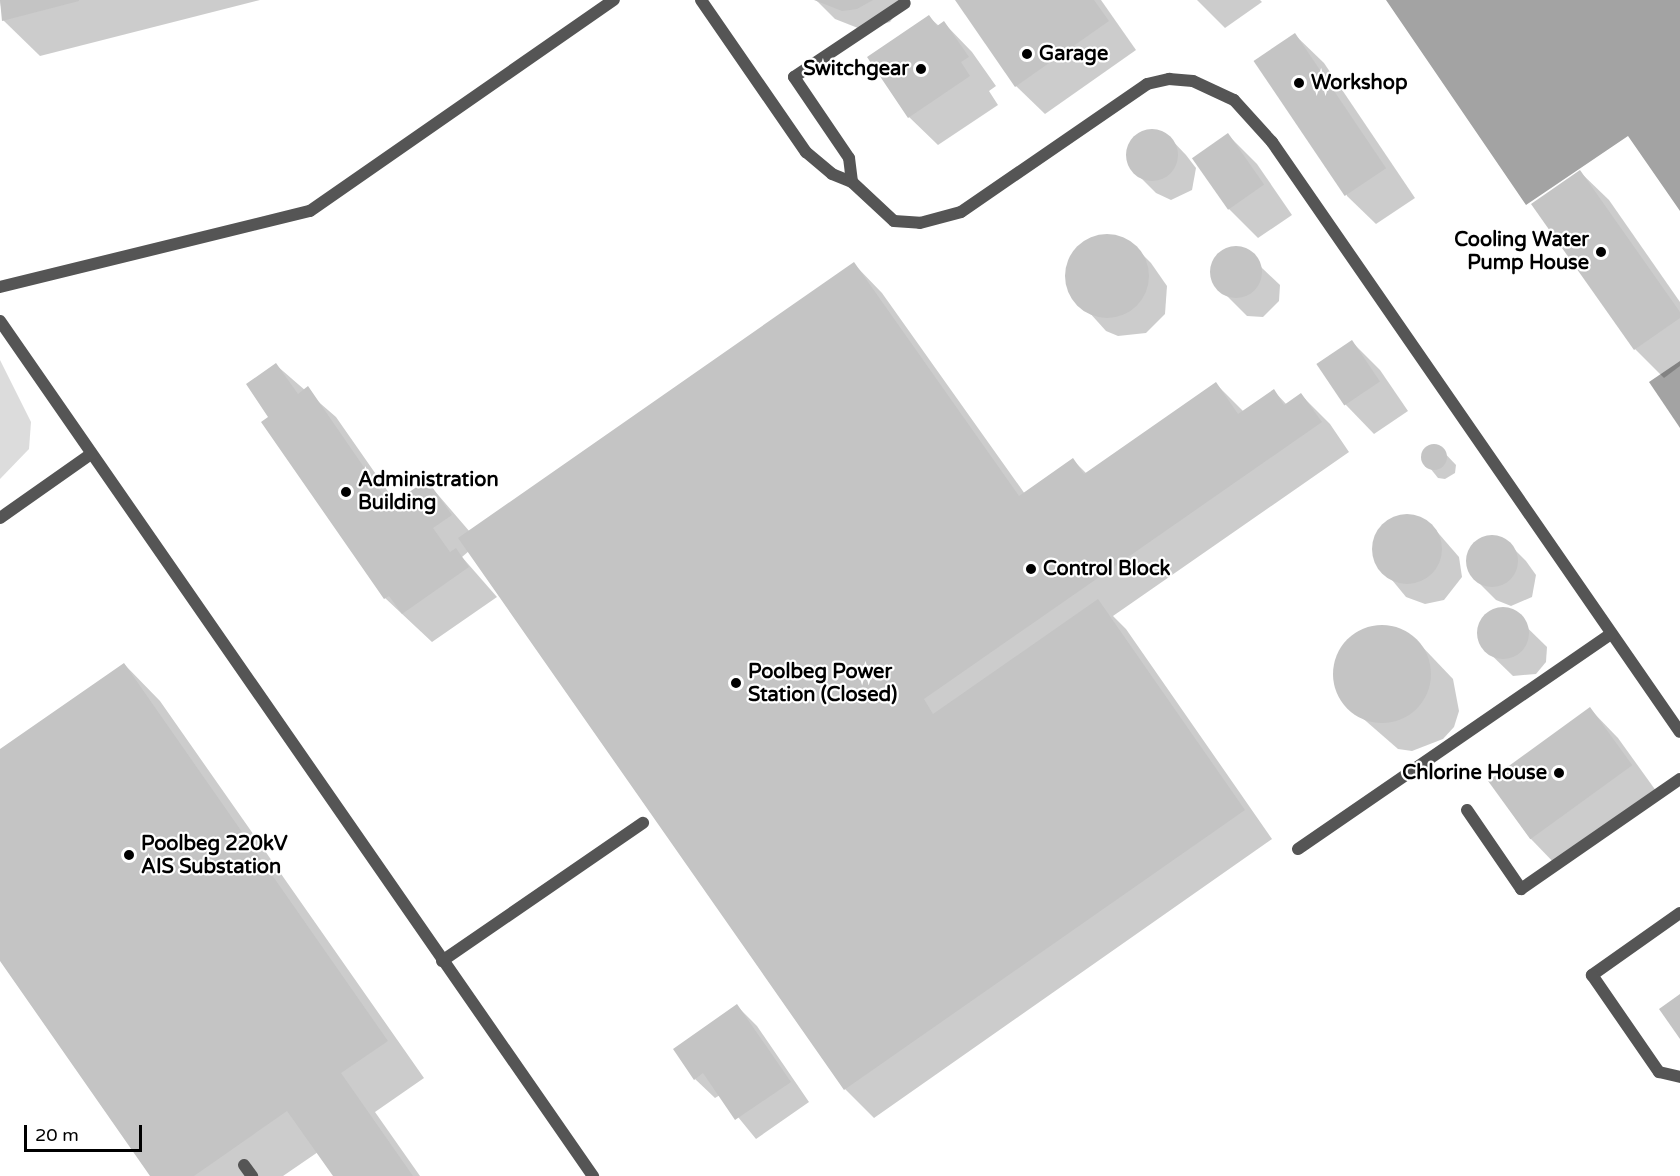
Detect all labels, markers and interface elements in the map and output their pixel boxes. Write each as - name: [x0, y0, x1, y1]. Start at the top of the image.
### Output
- place label: Garage: [1039, 42, 1108, 66]
- marker: Garage: [1020, 47, 1034, 61]
- place label: Switchgear: [803, 57, 909, 81]
- marker: Switchgear: [914, 62, 928, 76]
- place label: Workshop: [1311, 71, 1407, 95]
- marker: Workshop: [1292, 76, 1306, 90]
- place label: Cooling Water Pump House: [1454, 228, 1589, 275]
- marker: Cooling Water Pump House: [1594, 245, 1608, 259]
- place label: Administration Building: [358, 468, 499, 515]
- marker: Administration Building: [339, 485, 353, 499]
- place label: Control Block: [1043, 557, 1170, 581]
- marker: Control Block: [1024, 562, 1038, 576]
- place label: Poolbeg Power Station (Closed): [748, 660, 897, 707]
- marker: Poolbeg Power Station (Closed): [729, 676, 743, 690]
- place label: Chlorine House: [1402, 761, 1547, 785]
- marker: Chlorine House: [1552, 766, 1566, 780]
- place label: Poolbeg 220kV AIS Substation: [141, 832, 288, 879]
- marker: Poolbeg 220kV AIS Substation: [122, 848, 136, 862]
- scale bar: [27, 1113, 146, 1151]
- text: 20 m: [35, 1124, 79, 1146]

